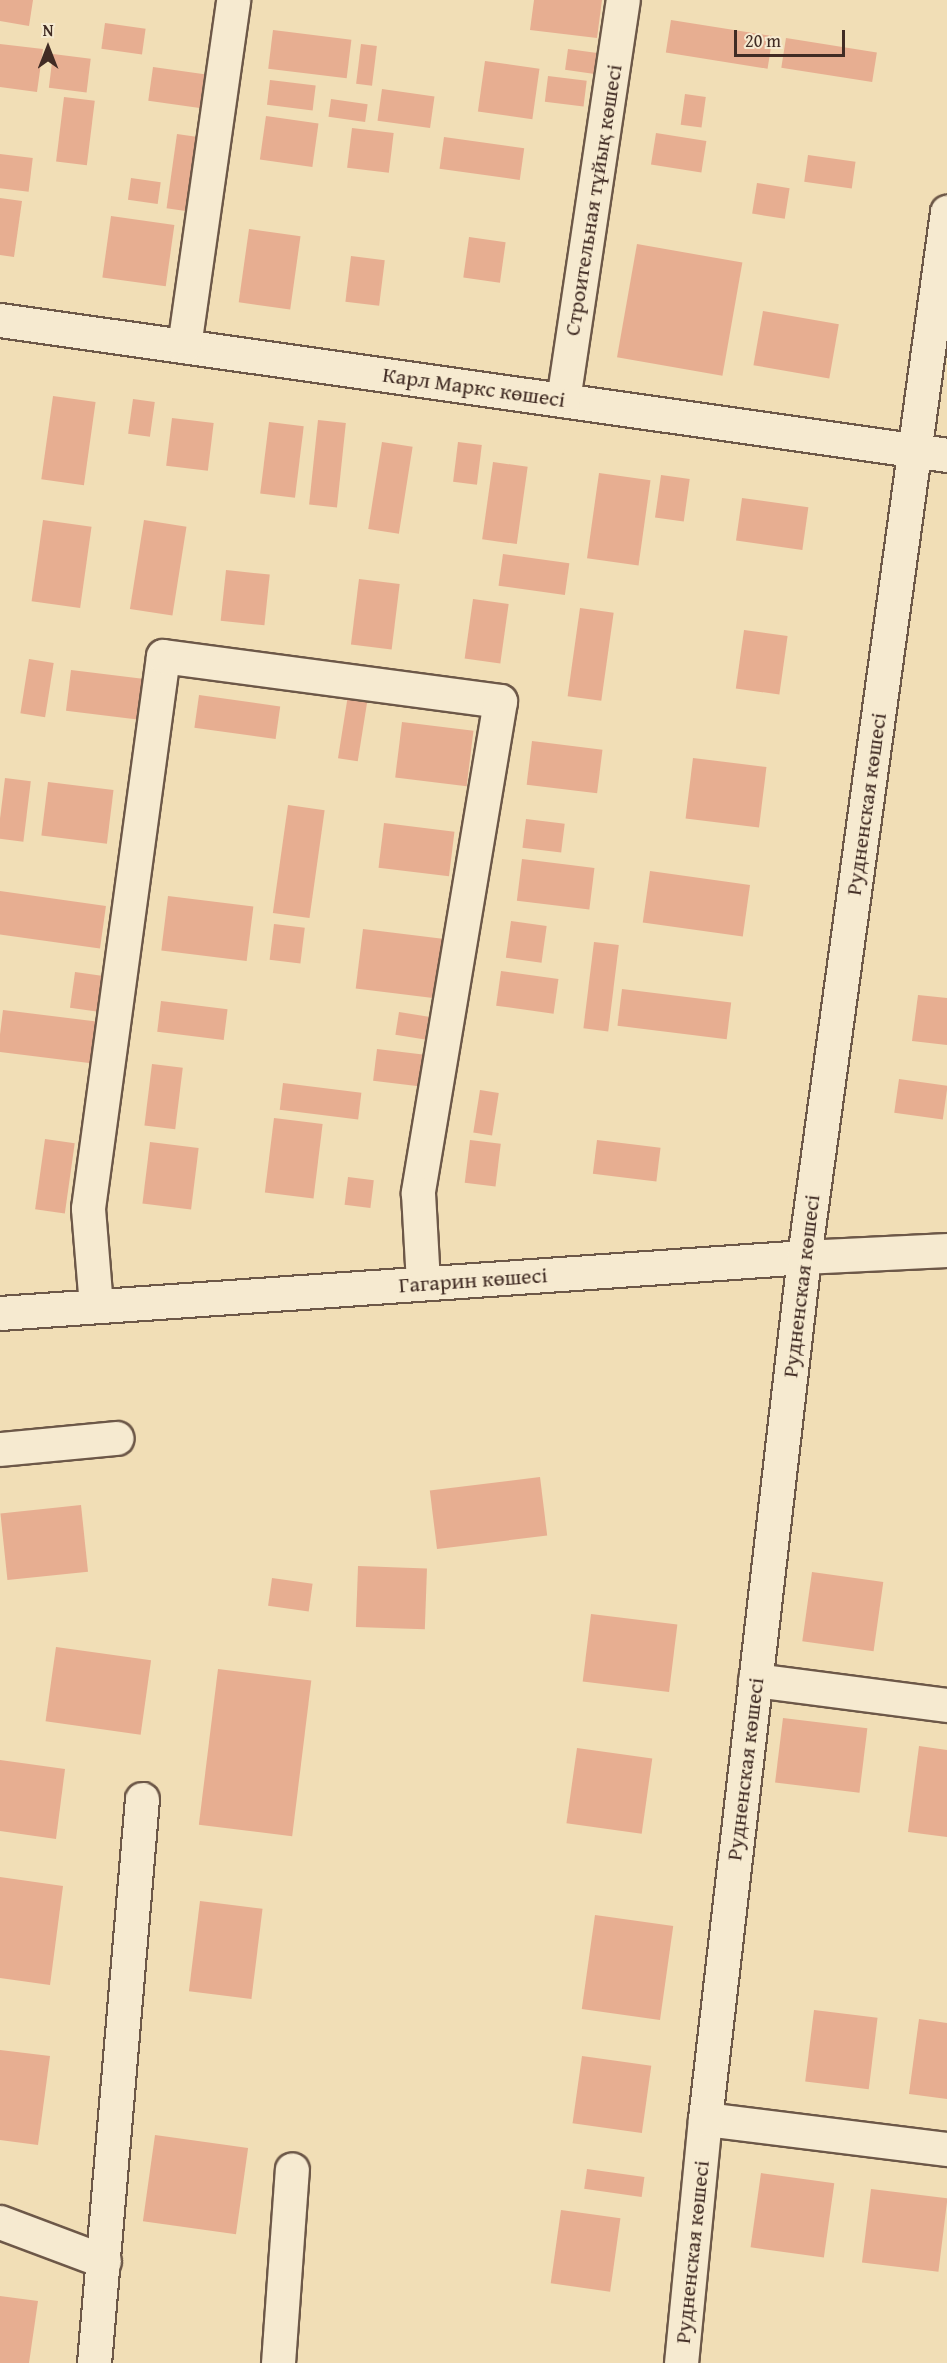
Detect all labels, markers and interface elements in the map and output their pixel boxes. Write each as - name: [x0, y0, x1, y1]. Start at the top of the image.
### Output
- north arrow: [18, 18, 78, 78]
- text: N: [43, 18, 53, 42]
- scale bar: [737, 18, 848, 56]
- text: 20 m: [745, 27, 781, 54]
- street label: Строительная тұйық көшесі: [559, 62, 627, 338]
- street label: Карл Маркс көшесі: [381, 361, 567, 413]
- street label: Рудненская көшесі: [840, 711, 892, 897]
- street label: Рудненская көшесі: [777, 1193, 825, 1379]
- street label: Гагарин көшесі: [398, 1262, 548, 1298]
- street label: Рудненская көшесі: [721, 1676, 769, 1862]
- street label: Рудненская көшесі: [669, 2159, 715, 2345]

